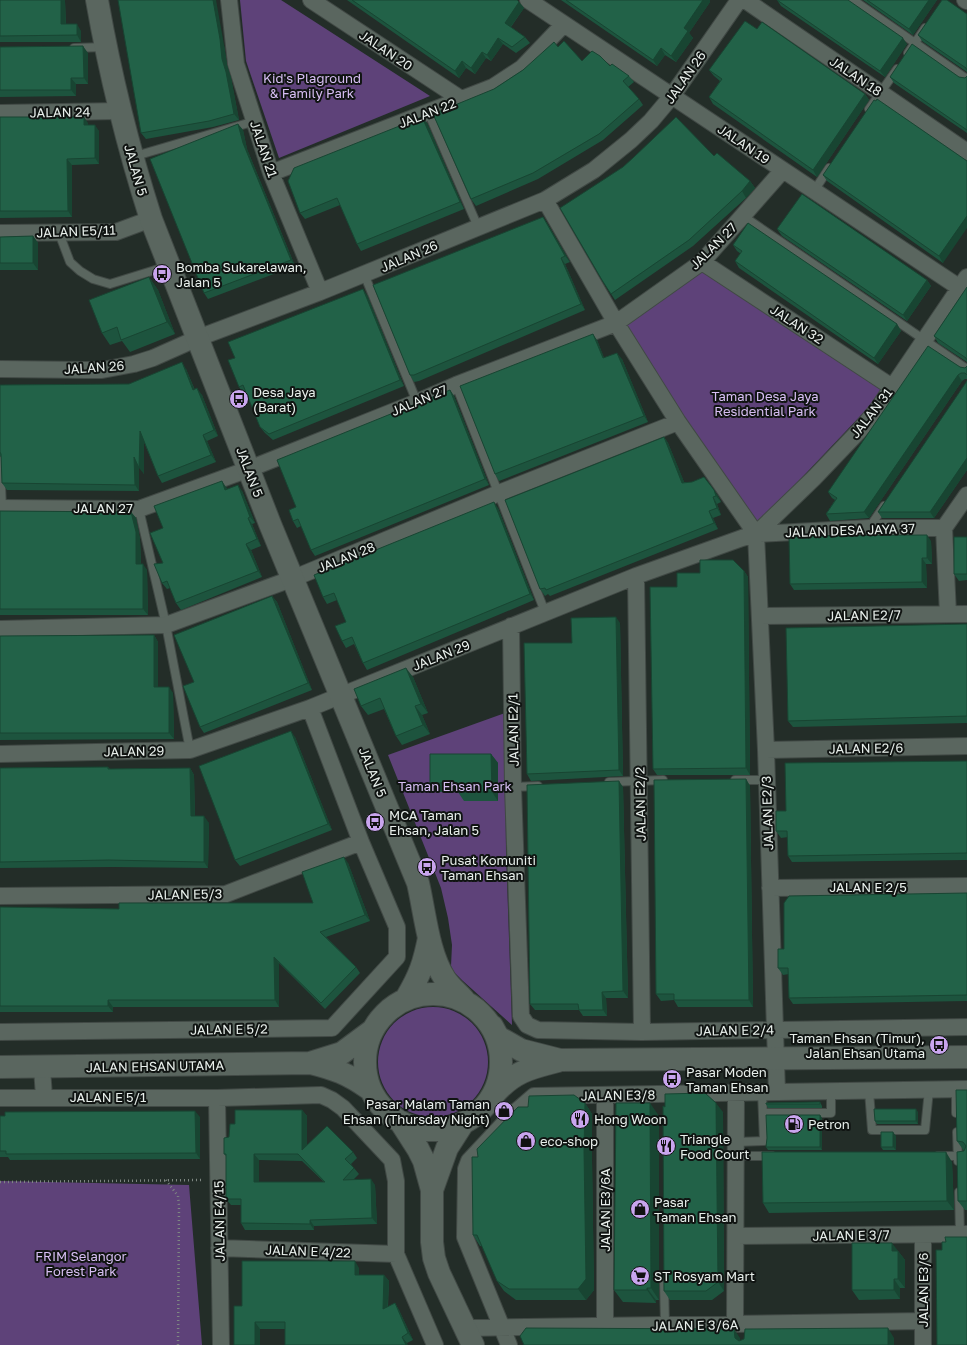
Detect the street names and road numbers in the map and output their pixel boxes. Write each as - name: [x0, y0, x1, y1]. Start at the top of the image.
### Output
- street label: JALAN 20: [356, 26, 416, 74]
- street label: JALAN 26: [661, 47, 709, 106]
- street label: JALAN 18: [827, 53, 885, 99]
- street label: JALAN 22: [396, 95, 458, 131]
- street label: JALAN 24: [30, 103, 91, 121]
- street label: JALAN 21: [247, 118, 281, 180]
- street label: JALAN 19: [715, 121, 773, 167]
- street label: JALAN 5: [121, 142, 151, 198]
- street label: JALAN 27: [686, 219, 740, 273]
- street label: JALAN E5/11: [36, 222, 116, 240]
- street label: JALAN 26: [378, 237, 440, 275]
- street label: JALAN 32: [767, 301, 827, 347]
- street label: JALAN 26: [63, 357, 125, 377]
- street label: JALAN 27: [388, 381, 450, 419]
- street label: JALAN 31: [847, 385, 895, 441]
- street label: JALAN 5: [233, 445, 267, 499]
- street label: JALAN 27: [73, 500, 133, 516]
- street label: JALAN DESA JAYA 37: [785, 520, 915, 540]
- street label: JALAN 28: [315, 538, 377, 576]
- street label: JALAN E2/7: [827, 606, 901, 624]
- street label: JALAN 29: [410, 636, 472, 674]
- street label: JALAN E2/1: [504, 693, 522, 767]
- street label: JALAN E2/6: [828, 739, 904, 757]
- street label: JALAN 29: [104, 742, 165, 760]
- street label: JALAN 5: [356, 745, 390, 799]
- street label: JALAN E2/2: [631, 767, 649, 841]
- street label: JALAN E2/3: [758, 775, 776, 851]
- street label: JALAN E 2/5: [829, 879, 907, 895]
- street label: JALAN E5/3: [148, 885, 222, 903]
- street label: JALAN E 5/2: [190, 1020, 268, 1038]
- street label: JALAN E 2/4: [696, 1021, 774, 1039]
- street label: JALAN EHSAN UTAMA: [86, 1057, 224, 1075]
- street label: JALAN E3/8: [580, 1086, 656, 1104]
- street label: JALAN E 5/1: [70, 1089, 146, 1105]
- street label: JALAN E3/6A: [597, 1168, 613, 1252]
- street label: JALAN E4/15: [210, 1180, 228, 1262]
- street label: JALAN E 3/7: [812, 1226, 890, 1244]
- street label: JALAN E 4/22: [265, 1242, 351, 1260]
- street label: JALAN E3/6: [915, 1252, 931, 1327]
- street label: JALAN E 3/6A: [651, 1316, 739, 1334]

